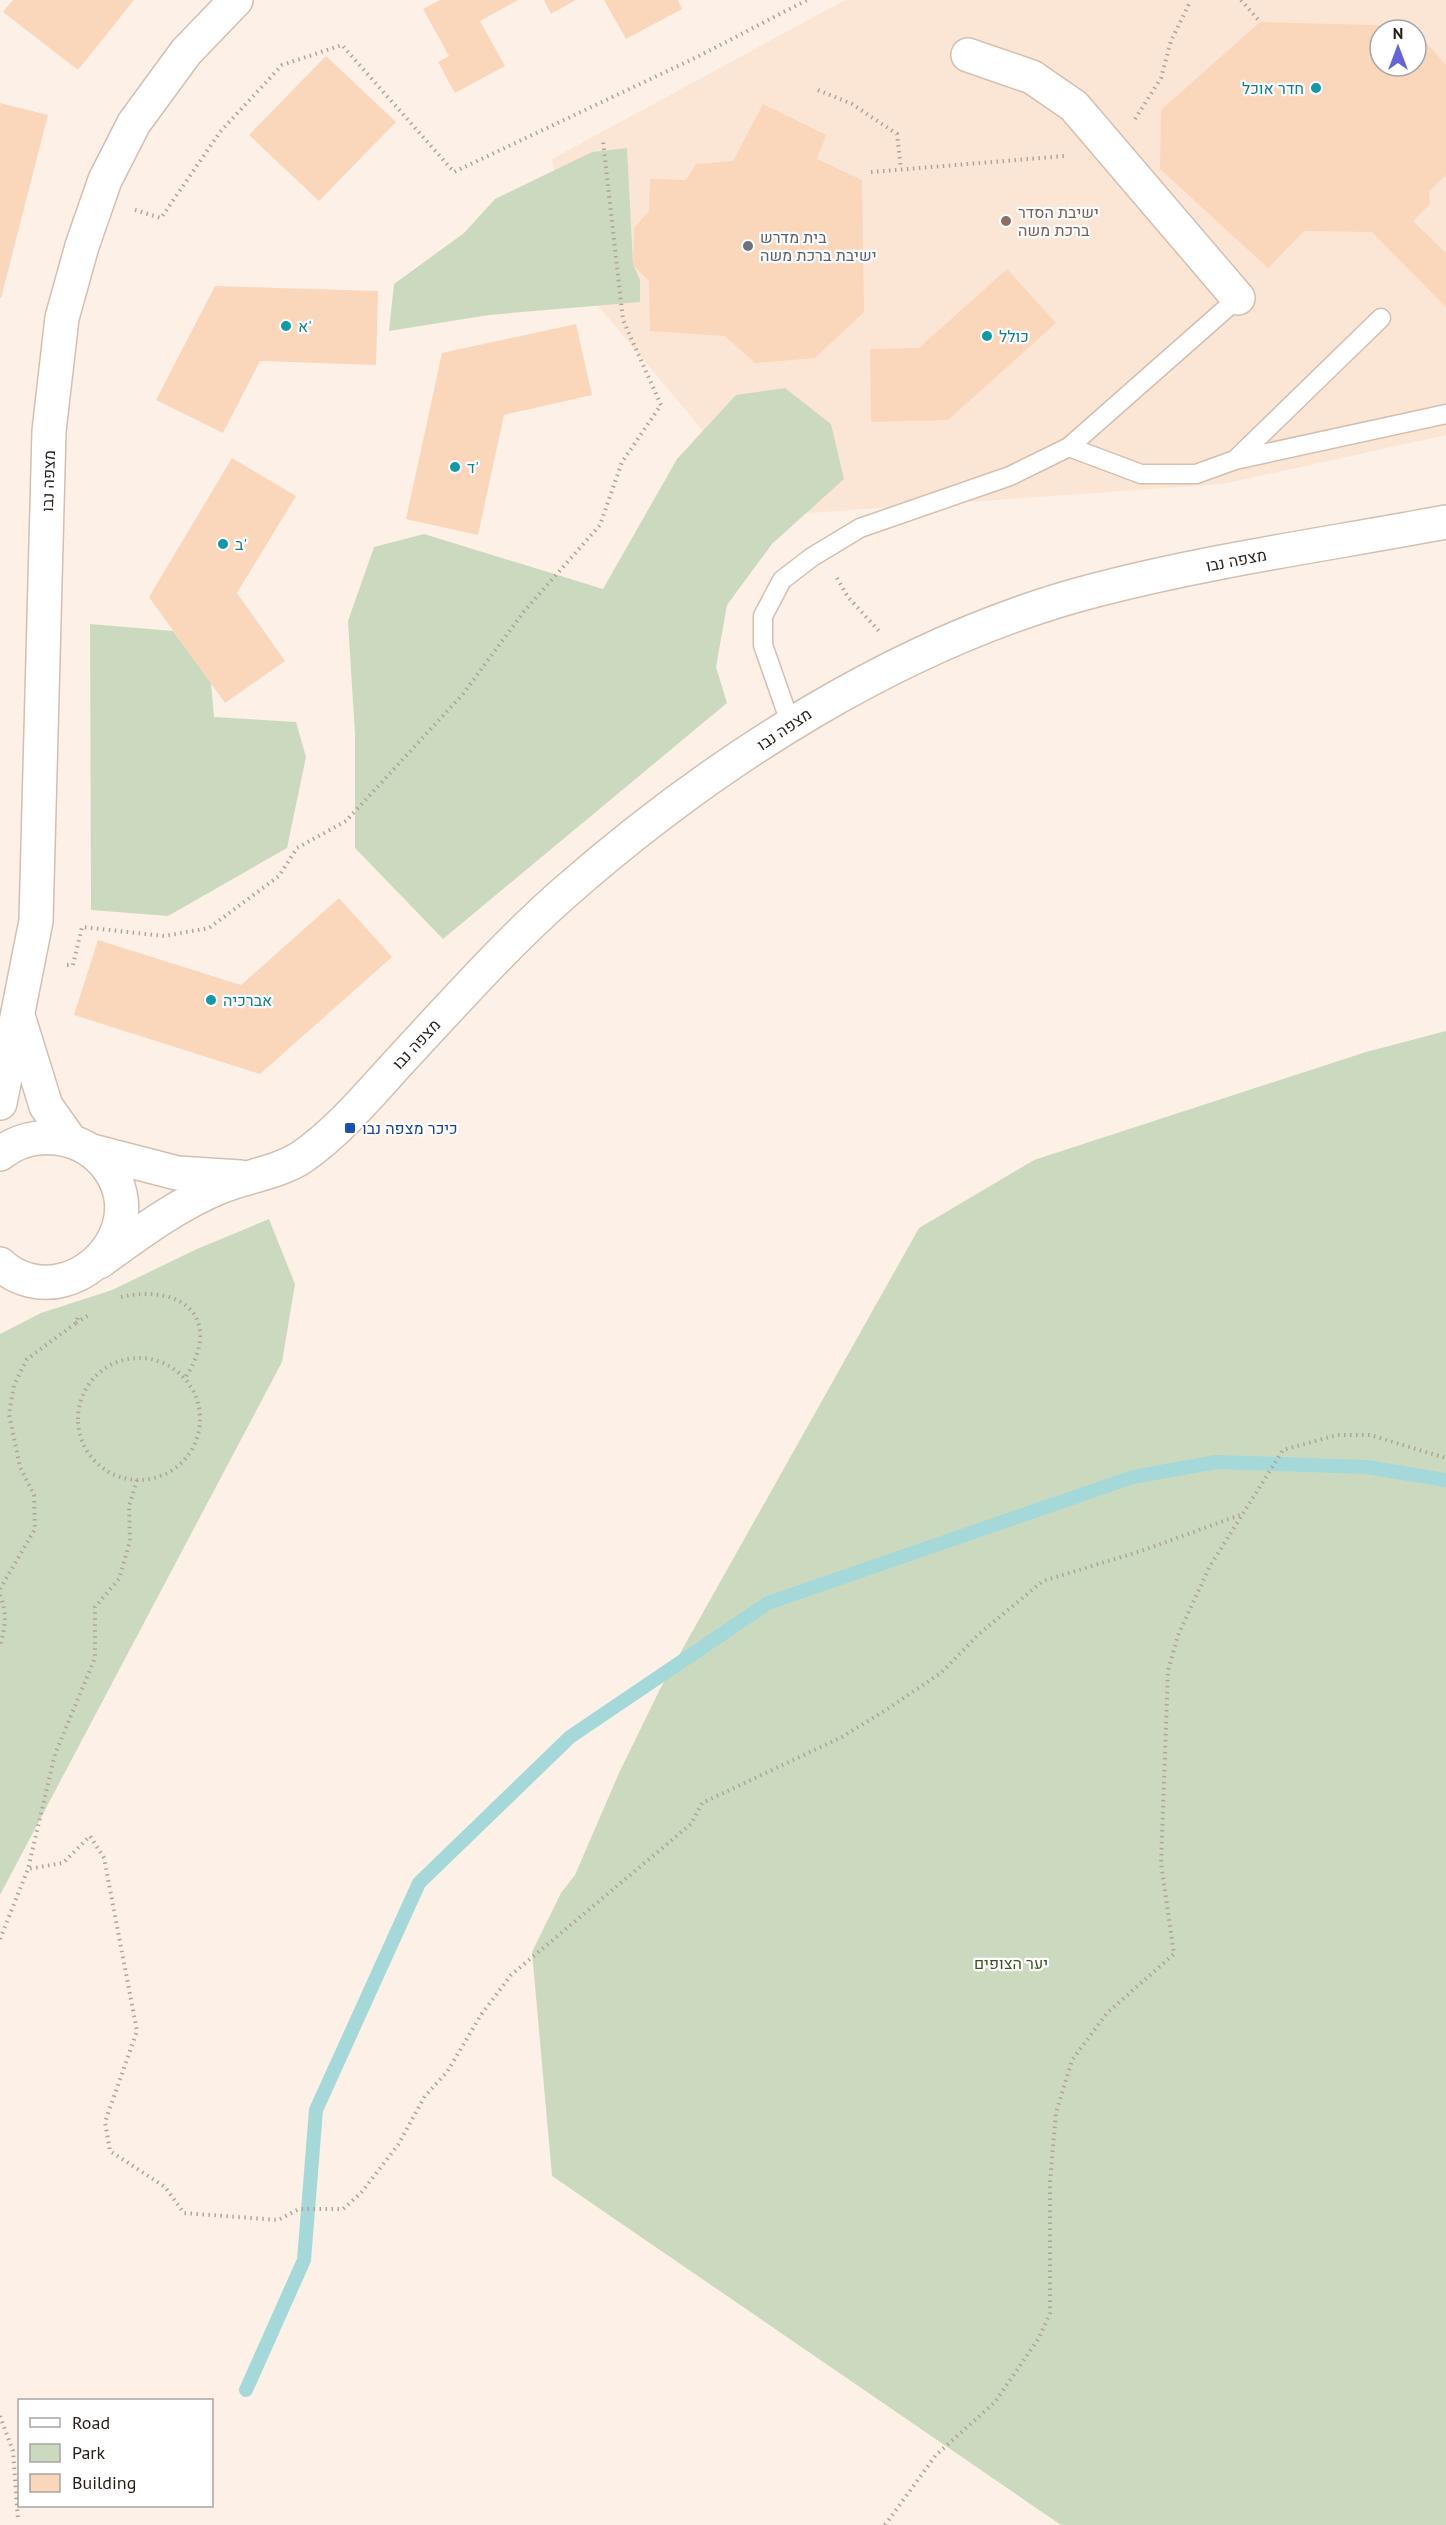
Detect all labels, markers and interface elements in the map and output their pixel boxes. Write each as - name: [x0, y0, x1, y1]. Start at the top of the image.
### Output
- north arrow: [1368, 18, 1428, 78]
- text: N: [1393, 23, 1403, 43]
- place label: חדר אוכל: [1242, 78, 1304, 98]
- marker: חדר אוכל: [1309, 81, 1323, 95]
- place label: ישיבת הסדר ברכת משה: [1018, 202, 1099, 240]
- marker: ישיבת הסדר ברכת משה: [999, 214, 1013, 228]
- place label: בית מדרש ישיבת ברכת משה: [760, 227, 876, 265]
- marker: בית מדרש ישיבת ברכת משה: [741, 239, 755, 253]
- place label: א': [298, 316, 312, 336]
- marker: א': [279, 319, 293, 333]
- place label: כולל: [999, 326, 1029, 346]
- marker: כולל: [980, 329, 994, 343]
- street label: מצפה נבו: [37, 450, 59, 512]
- place label: ד': [467, 457, 479, 477]
- marker: ד': [448, 460, 462, 474]
- place label: ב': [235, 534, 247, 554]
- marker: ב': [216, 537, 230, 551]
- street label: מצפה נבו: [1204, 544, 1268, 576]
- street label: מצפה נבו: [753, 704, 815, 754]
- place label: אברכיה: [223, 990, 272, 1010]
- marker: אברכיה: [204, 993, 218, 1007]
- street label: מצפה נבו: [388, 1015, 444, 1073]
- place label: כיכר מצפה נבו: [362, 1118, 458, 1138]
- marker: כיכר מצפה נבו: [343, 1121, 357, 1135]
- park label: יער הצופים: [974, 1953, 1048, 1973]
- legend: [18, 2399, 213, 2507]
- text: Road: [72, 2411, 110, 2434]
- text: Park: [72, 2441, 105, 2464]
- text: Building: [72, 2471, 136, 2494]

